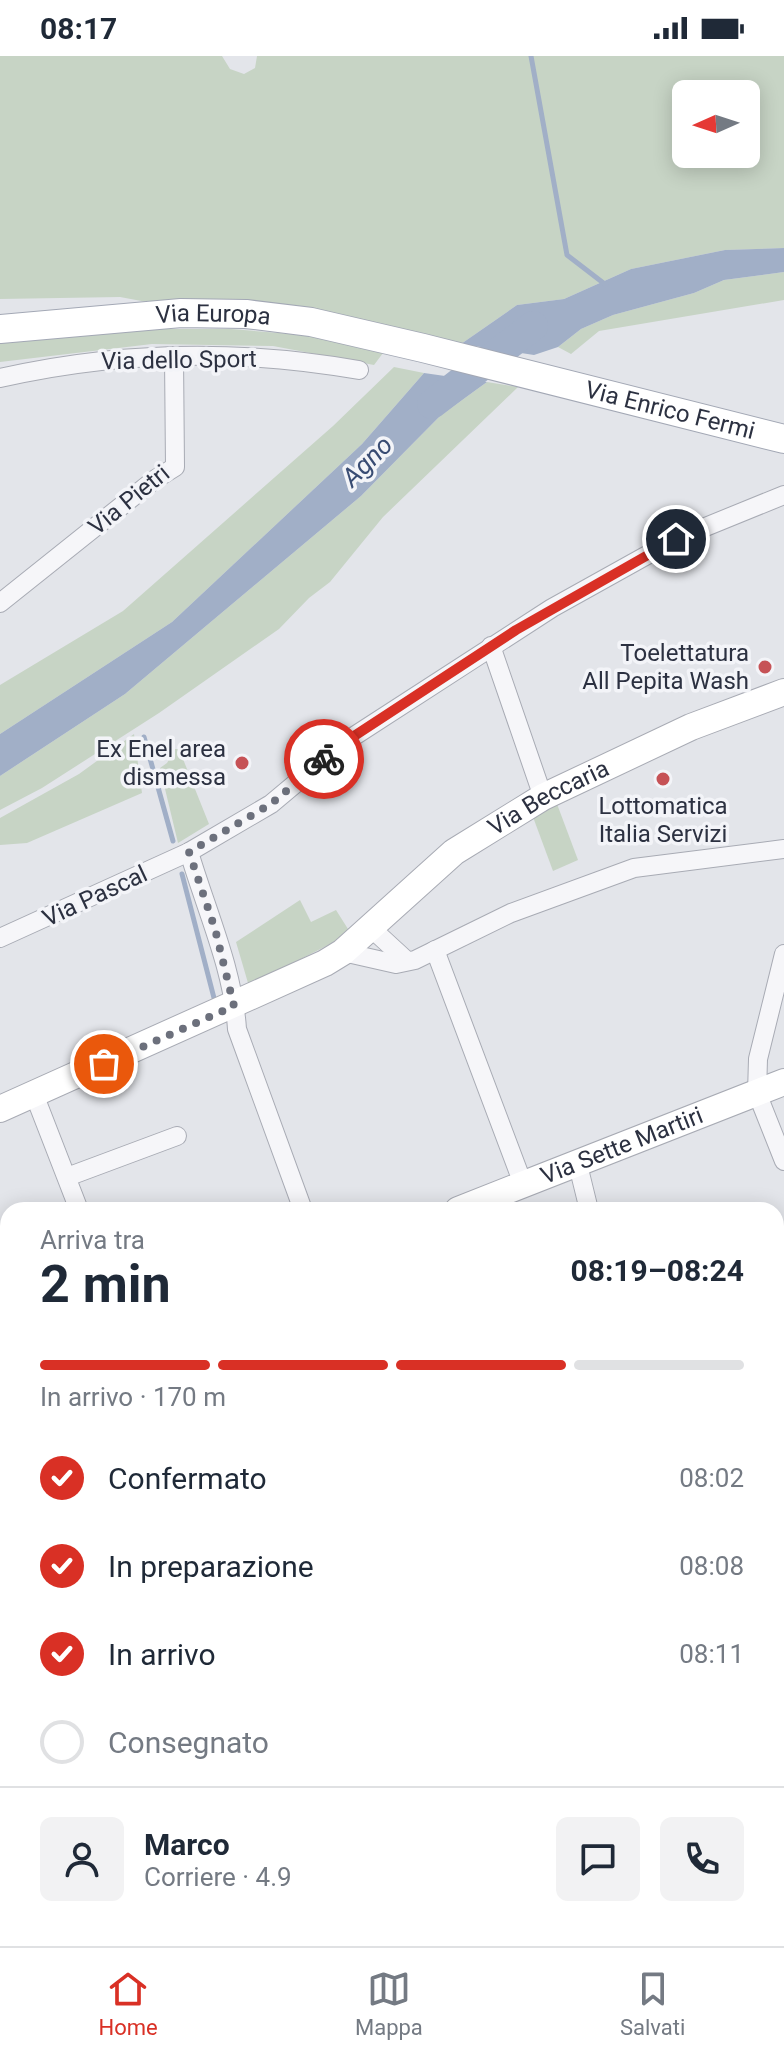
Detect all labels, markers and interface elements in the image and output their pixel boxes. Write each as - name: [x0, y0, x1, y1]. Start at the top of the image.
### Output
- text: 08:17: [40, 11, 117, 46]
- north arrow: [672, 80, 760, 168]
- map controls: [672, 80, 760, 168]
- street label: Via Europa: [155, 299, 272, 331]
- street label: Via dello Sport: [101, 345, 257, 375]
- street label: Via Enrico Fermi: [582, 375, 758, 445]
- water label: Agno: [334, 430, 398, 494]
- street label: Via Pietri: [83, 459, 175, 541]
- pin: [642, 505, 710, 573]
- icon: home: [654, 517, 698, 561]
- place label: Toelettatura All Pepita Wash: [582, 639, 749, 695]
- marker: Toelettatura All Pepita Wash: [756, 658, 774, 676]
- courier: [284, 719, 364, 799]
- place label: Ex Enel area dismessa: [96, 735, 226, 791]
- icon: bike: [302, 737, 346, 781]
- marker: Ex Enel area dismessa: [233, 754, 251, 772]
- street label: Via Beccaria: [483, 754, 613, 841]
- marker: Lottomatica Italia Servizi: [654, 770, 672, 788]
- place label: Lottomatica Italia Servizi: [598, 792, 728, 848]
- street label: Via Pascal: [38, 860, 152, 932]
- pin: [70, 1030, 138, 1098]
- icon: bag: [82, 1042, 126, 1086]
- street label: Via Sette Martiri: [537, 1101, 707, 1190]
- text: Arriva tra: [40, 1225, 145, 1255]
- text: 08:19–08:24: [570, 1253, 744, 1288]
- text: 2 min: [40, 1254, 171, 1315]
- text: In arrivo · 170 m: [40, 1382, 226, 1412]
- icon: check: [40, 1456, 84, 1500]
- text: Confermato: [108, 1461, 267, 1496]
- text: 08:02: [679, 1463, 744, 1493]
- icon: check: [40, 1544, 84, 1588]
- text: In preparazione: [108, 1549, 314, 1584]
- text: 08:08: [679, 1551, 744, 1581]
- icon: check: [40, 1632, 84, 1676]
- text: In arrivo: [108, 1637, 216, 1672]
- text: 08:11: [679, 1639, 744, 1669]
- text: Consegnato: [108, 1725, 269, 1760]
- button: person: [40, 1817, 124, 1901]
- button: chat: [556, 1817, 640, 1901]
- button: phone: [660, 1817, 744, 1901]
- text: Marco: [144, 1827, 230, 1862]
- text: Corriere · 4.9: [144, 1862, 292, 1892]
- tab: Home: [99, 1967, 158, 2040]
- tab: Mappa: [355, 1967, 423, 2040]
- tab: Salvati: [620, 1967, 685, 2040]

